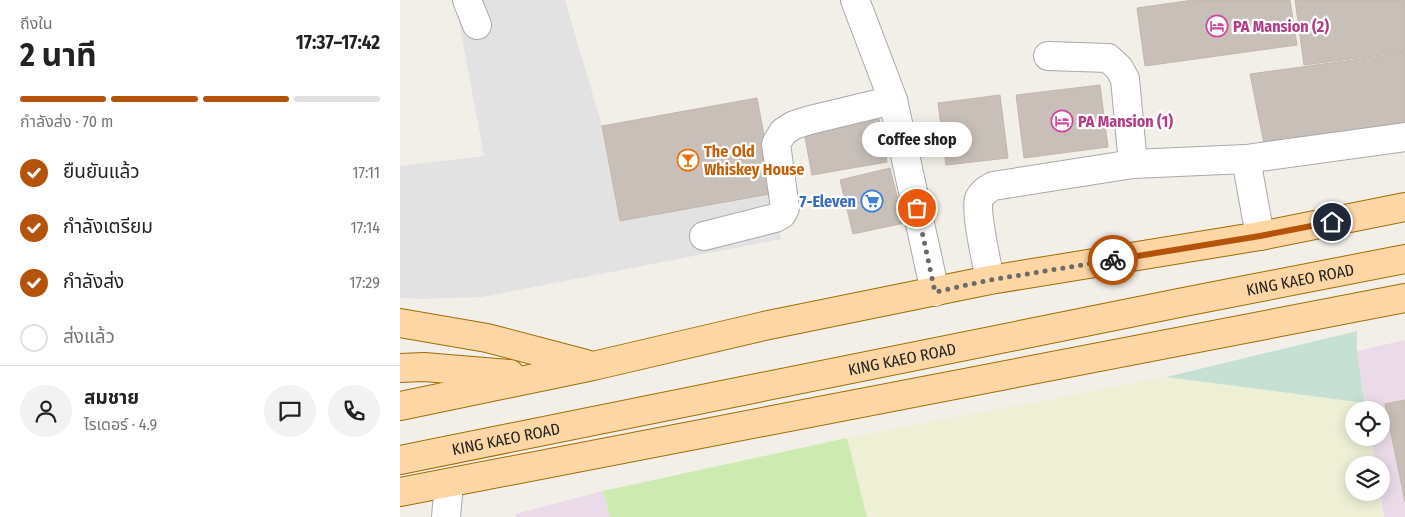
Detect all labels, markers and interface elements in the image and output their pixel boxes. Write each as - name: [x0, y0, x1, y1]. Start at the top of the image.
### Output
- text: ถึงใน: [20, 14, 53, 33]
- hotel icon: PA Mansion (2): [1205, 14, 1229, 38]
- place label: PA Mansion (2): [1233, 17, 1329, 36]
- text: 17:37–17:42: [296, 31, 380, 54]
- text: 2 นาที: [20, 36, 97, 74]
- hotel icon: PA Mansion (1): [1050, 109, 1074, 133]
- text: กำลังส่ง · 70 m: [20, 112, 113, 131]
- place label: PA Mansion (1): [1078, 112, 1173, 131]
- callout: Coffee shop: [862, 123, 972, 158]
- text: Coffee shop: [877, 130, 957, 149]
- place label: The Old Whiskey House: [704, 142, 804, 179]
- bar icon: The Old Whiskey House: [676, 148, 700, 172]
- icon: check: [20, 159, 48, 187]
- text: ยืนยันแล้ว: [63, 160, 140, 183]
- text: 17:11: [352, 163, 380, 182]
- pin: [896, 187, 938, 229]
- supermarket icon: 7-Eleven: [860, 189, 884, 213]
- place label: 7-Eleven: [800, 192, 856, 211]
- icon: bag: [903, 194, 931, 222]
- pin: [1311, 201, 1353, 243]
- icon: home: [1318, 208, 1346, 236]
- icon: check: [20, 214, 48, 242]
- text: กำลังเตรียม: [63, 215, 153, 238]
- text: 17:14: [351, 218, 380, 237]
- courier: [1088, 235, 1138, 285]
- icon: bike: [1099, 246, 1127, 274]
- street label: KING KAEO ROAD: [1245, 260, 1356, 300]
- icon: check: [20, 269, 48, 297]
- text: กำลังส่ง: [63, 270, 124, 293]
- text: 17:29: [349, 273, 380, 292]
- text: ส่งแล้ว: [63, 325, 115, 348]
- street label: KING KAEO ROAD: [846, 339, 958, 379]
- button: person: [20, 385, 72, 437]
- button: chat: [264, 385, 316, 437]
- button: phone: [328, 385, 380, 437]
- text: สมชาย: [84, 386, 139, 409]
- map controls: [1345, 401, 1390, 501]
- button: locate: [1345, 401, 1390, 446]
- text: ไรเดอร์ · 4.9: [84, 415, 157, 434]
- street label: KING KAEO ROAD: [450, 419, 562, 459]
- button: layers: [1345, 456, 1390, 501]

